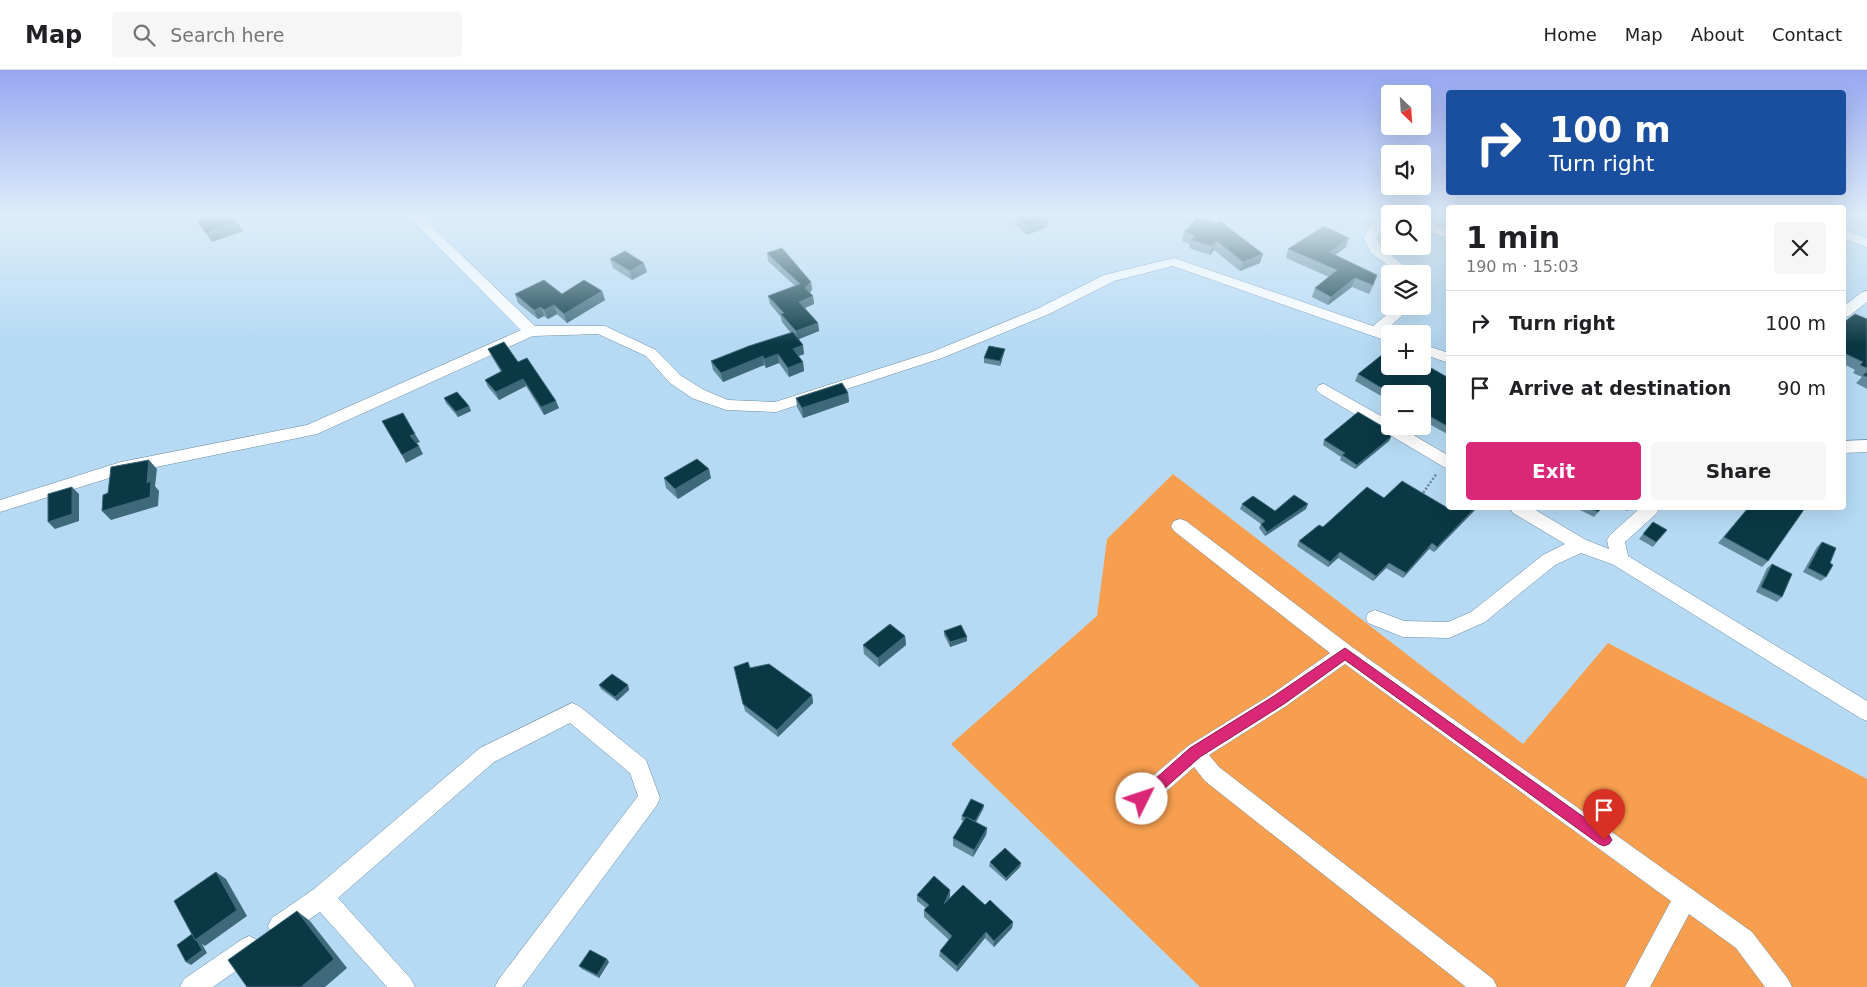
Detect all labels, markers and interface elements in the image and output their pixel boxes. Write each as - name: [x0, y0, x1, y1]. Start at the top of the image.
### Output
- search box: [112, 12, 462, 57]
- text: Map: [25, 21, 82, 49]
- icon: search: [130, 21, 158, 49]
- text: Search here: [170, 24, 284, 46]
- text: Home: [1544, 24, 1597, 45]
- text: Map: [1625, 24, 1663, 45]
- text: About: [1691, 24, 1744, 45]
- text: Contact: [1772, 24, 1842, 45]
- north arrow: [1381, 85, 1431, 135]
- map controls: [1381, 85, 1431, 435]
- icon: right: [1466, 110, 1531, 175]
- text: 100 m: [1549, 110, 1671, 150]
- button: sound: [1381, 145, 1431, 195]
- text: Turn right: [1549, 151, 1654, 176]
- button: search: [1381, 205, 1431, 255]
- text: 1 min: [1466, 220, 1560, 255]
- button: close: [1774, 222, 1826, 274]
- text: 190 m · 15:03: [1466, 257, 1579, 276]
- button: layers: [1381, 265, 1431, 315]
- icon: right: [1466, 309, 1494, 337]
- text: Turn right: [1509, 312, 1615, 334]
- text: 100 m: [1765, 312, 1826, 334]
- button: +: [1381, 325, 1431, 375]
- icon: arrive: [1466, 374, 1494, 402]
- text: Arrive at destination: [1509, 377, 1731, 399]
- text: 90 m: [1777, 377, 1826, 399]
- button: −: [1381, 385, 1431, 435]
- button: Exit: [1466, 442, 1641, 500]
- button: Share: [1651, 442, 1826, 500]
- position arrow: [1115, 772, 1167, 824]
- pin: [1583, 789, 1625, 840]
- icon: arrive: [1590, 796, 1618, 824]

